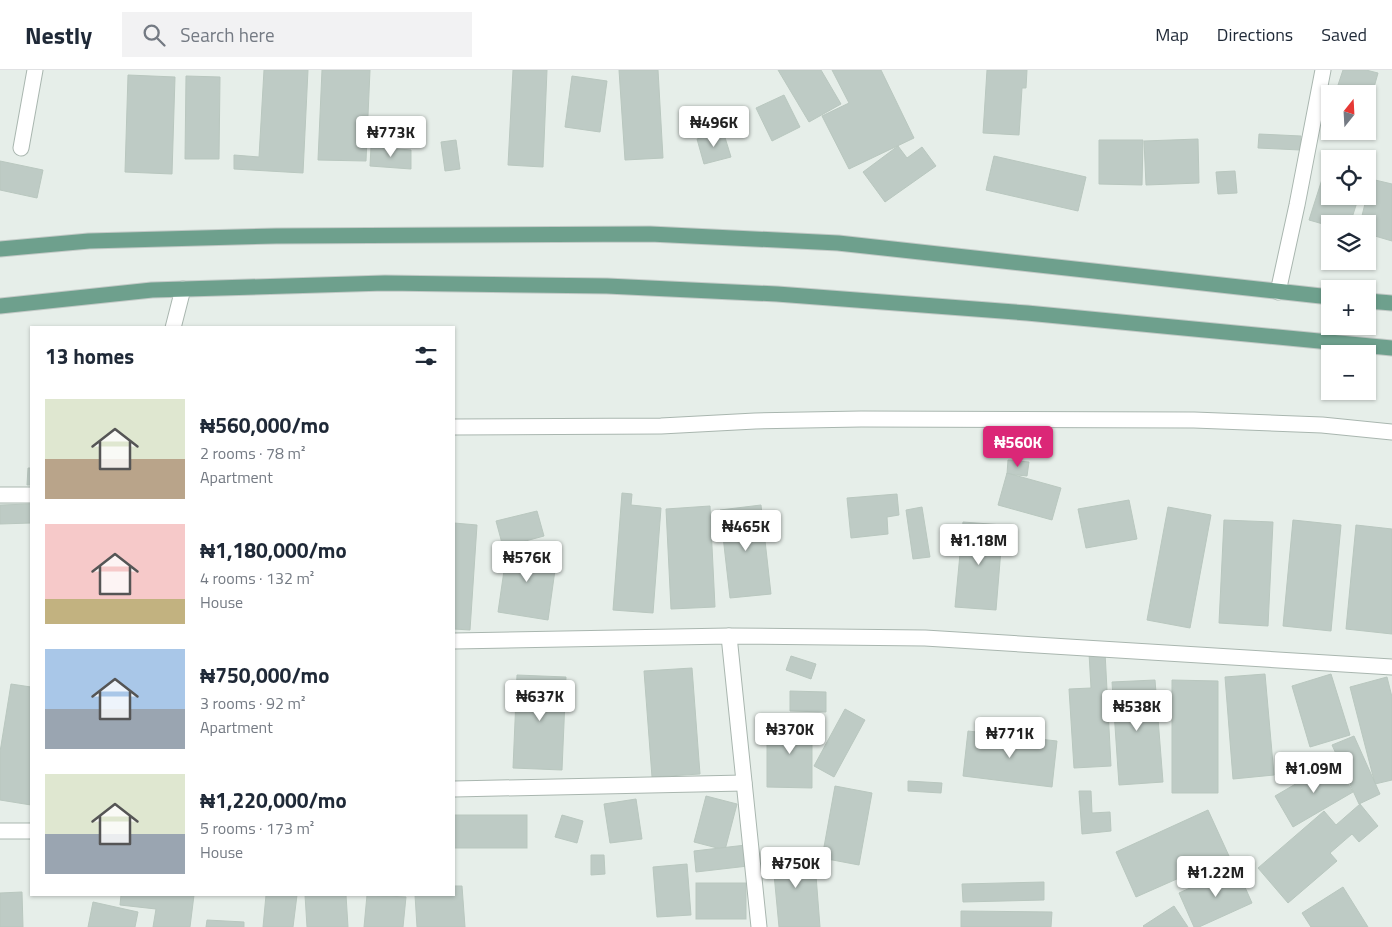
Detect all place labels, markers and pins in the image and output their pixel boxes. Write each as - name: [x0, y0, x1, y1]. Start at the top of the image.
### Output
- pin: ₦496K: [679, 106, 749, 148]
- pin: ₦773K: [356, 116, 426, 158]
- pin: ₦560K: [983, 426, 1053, 468]
- pin: ₦465K: [711, 510, 781, 552]
- pin: ₦1.18M: [938, 524, 1020, 566]
- pin: ₦576K: [492, 540, 562, 583]
- pin: ₦637K: [505, 680, 575, 722]
- pin: ₦538K: [1102, 690, 1172, 732]
- pin: ₦370K: [755, 712, 825, 755]
- pin: ₦771K: [975, 716, 1045, 759]
- pin: ₦1.09M: [1273, 752, 1355, 794]
- pin: ₦750K: [761, 846, 831, 889]
- pin: ₦1.22M: [1175, 856, 1257, 898]

